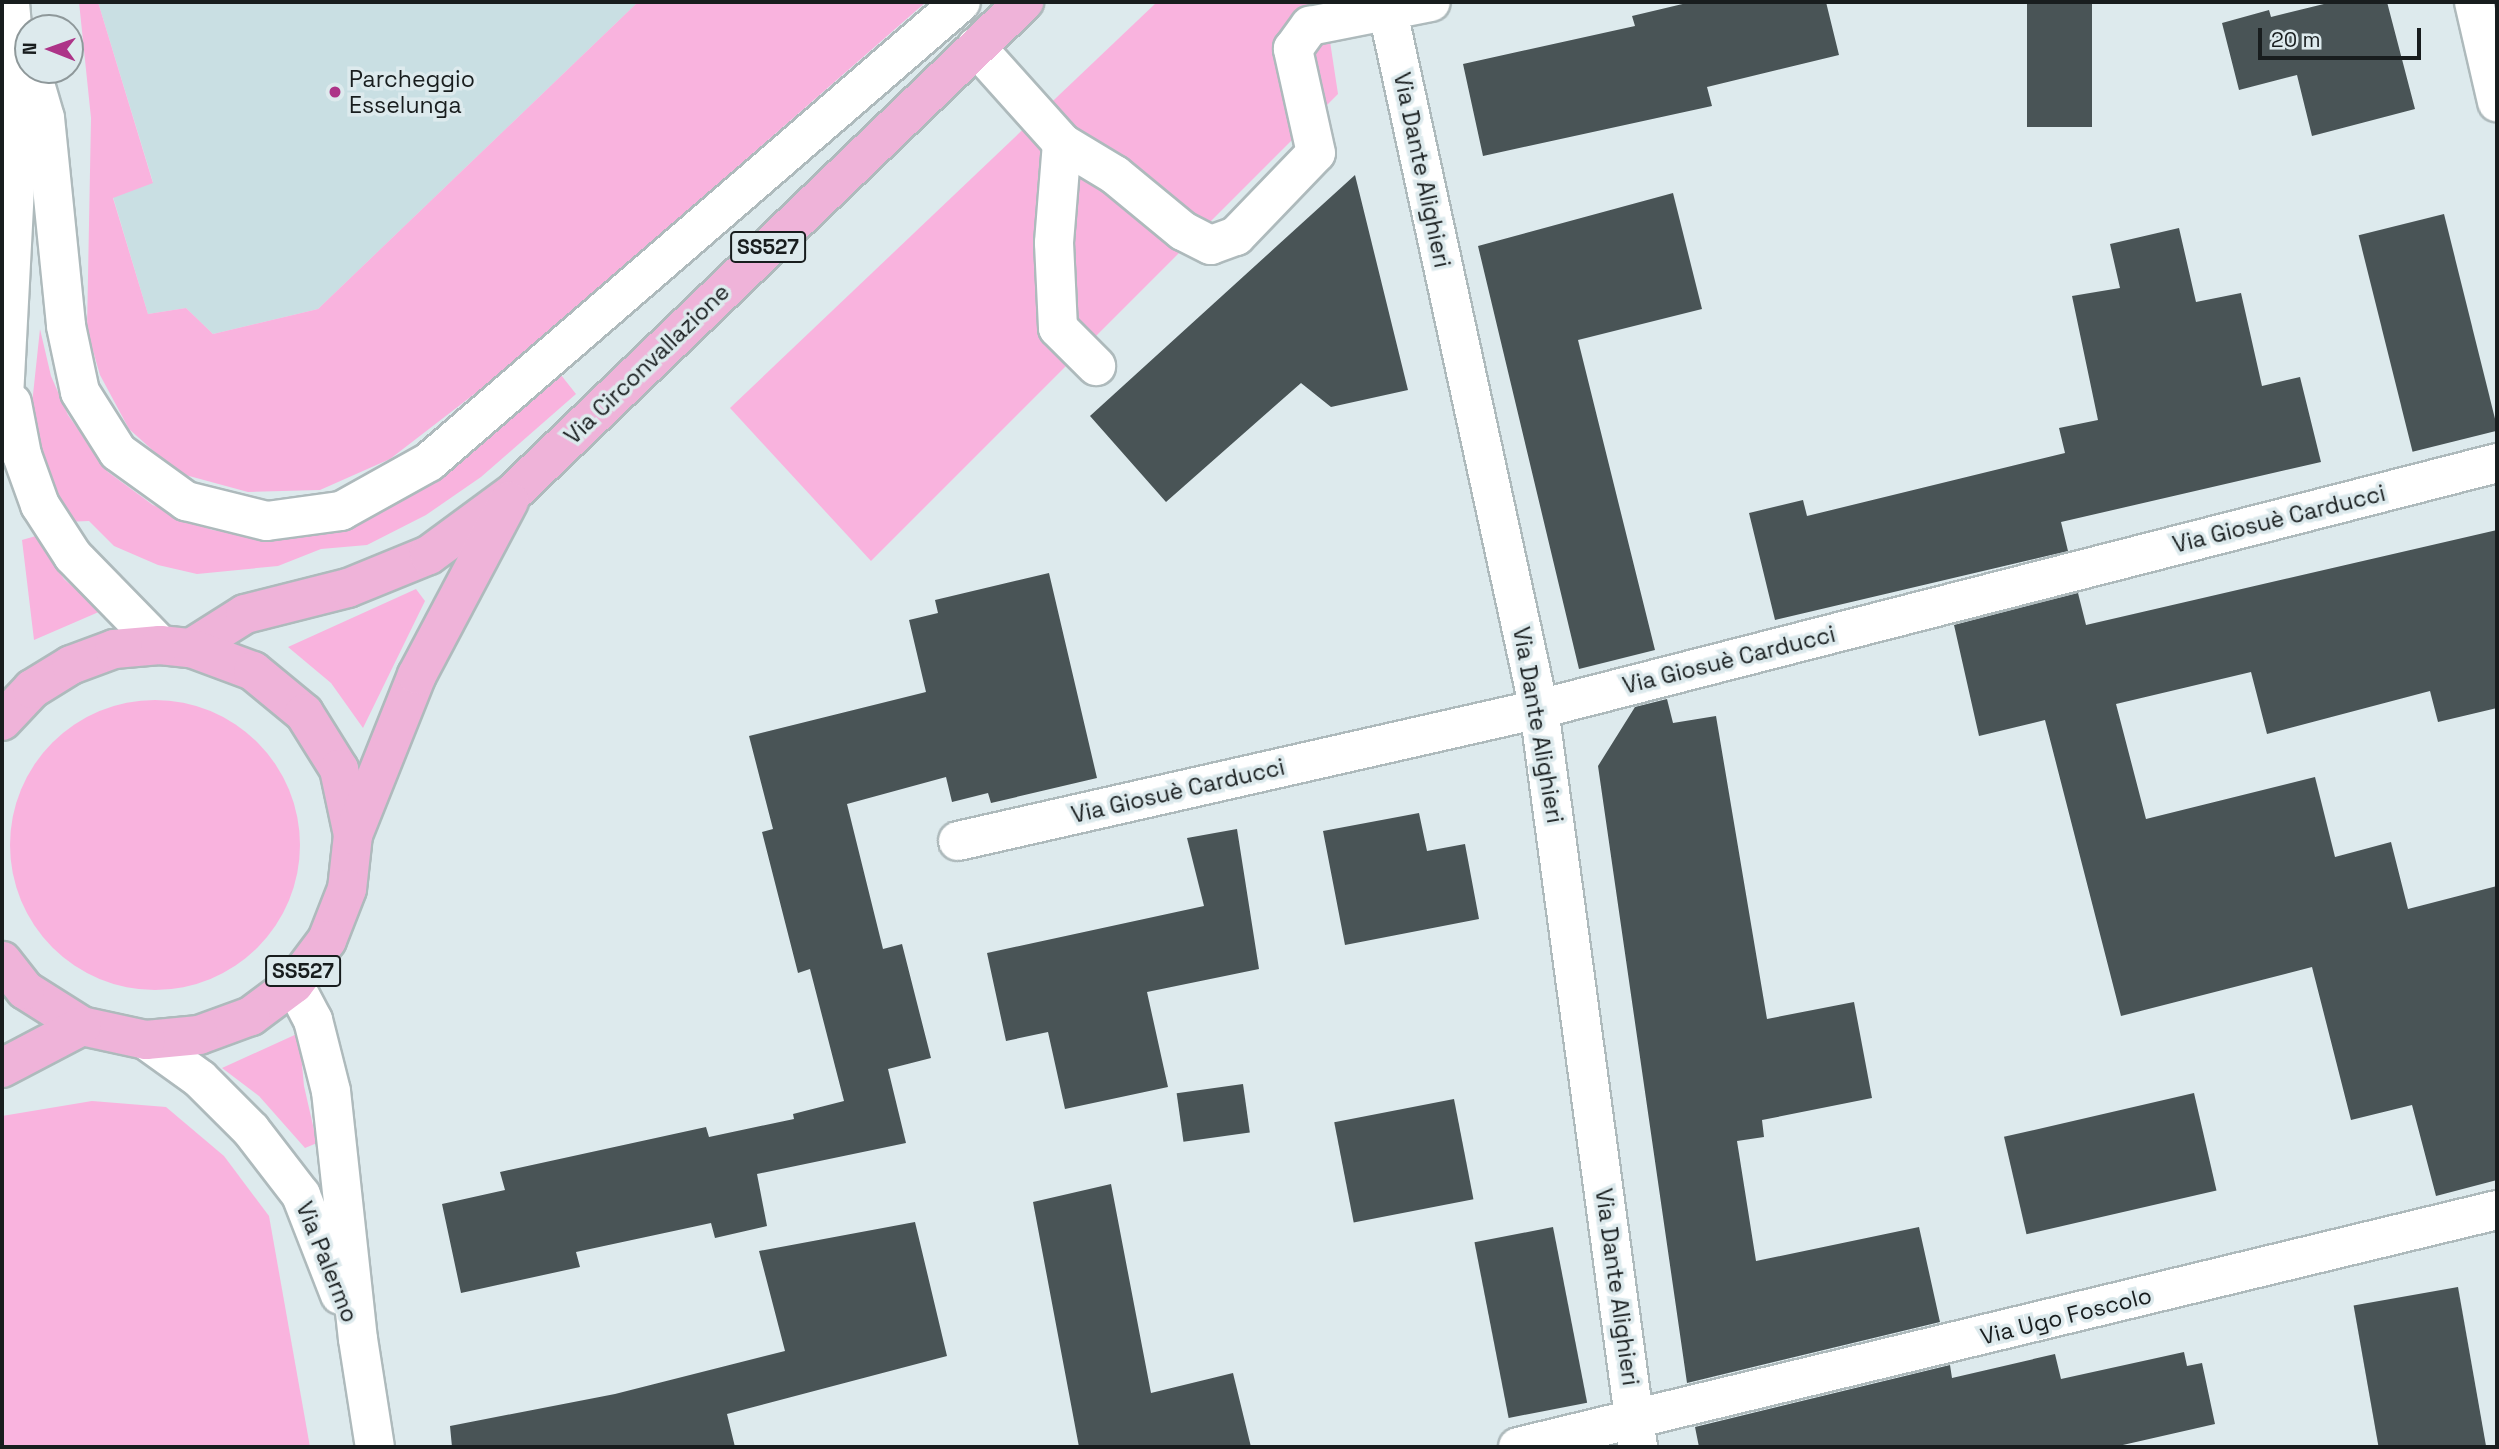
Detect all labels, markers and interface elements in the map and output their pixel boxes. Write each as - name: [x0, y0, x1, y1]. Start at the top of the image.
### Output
- north arrow: [14, 14, 84, 84]
- scale bar: [2261, 14, 2424, 58]
- text: 20 m: [2271, 26, 2321, 53]
- text: N: [17, 42, 42, 55]
- place label: Parcheggio Esselunga: [349, 65, 475, 119]
- street label: Via Dante Alighieri: [1388, 70, 1456, 270]
- marker: Parcheggio Esselunga: [327, 84, 343, 100]
- road number: SS527: [730, 230, 806, 264]
- street label: Via Circonvallazione: [559, 278, 735, 450]
- street label: Via Giosuè Carducci: [2170, 479, 2388, 559]
- street label: Via Giosuè Carducci: [1620, 620, 1838, 700]
- street label: Via Dante Alighieri: [1507, 625, 1569, 825]
- street label: Via Giosuè Carducci: [1069, 753, 1287, 829]
- road number: SS527: [264, 954, 342, 988]
- street label: Via Dante Alighieri: [1589, 1186, 1645, 1388]
- street label: Via Palermo: [290, 1198, 364, 1326]
- street label: Via Ugo Foscolo: [1977, 1281, 2155, 1351]

